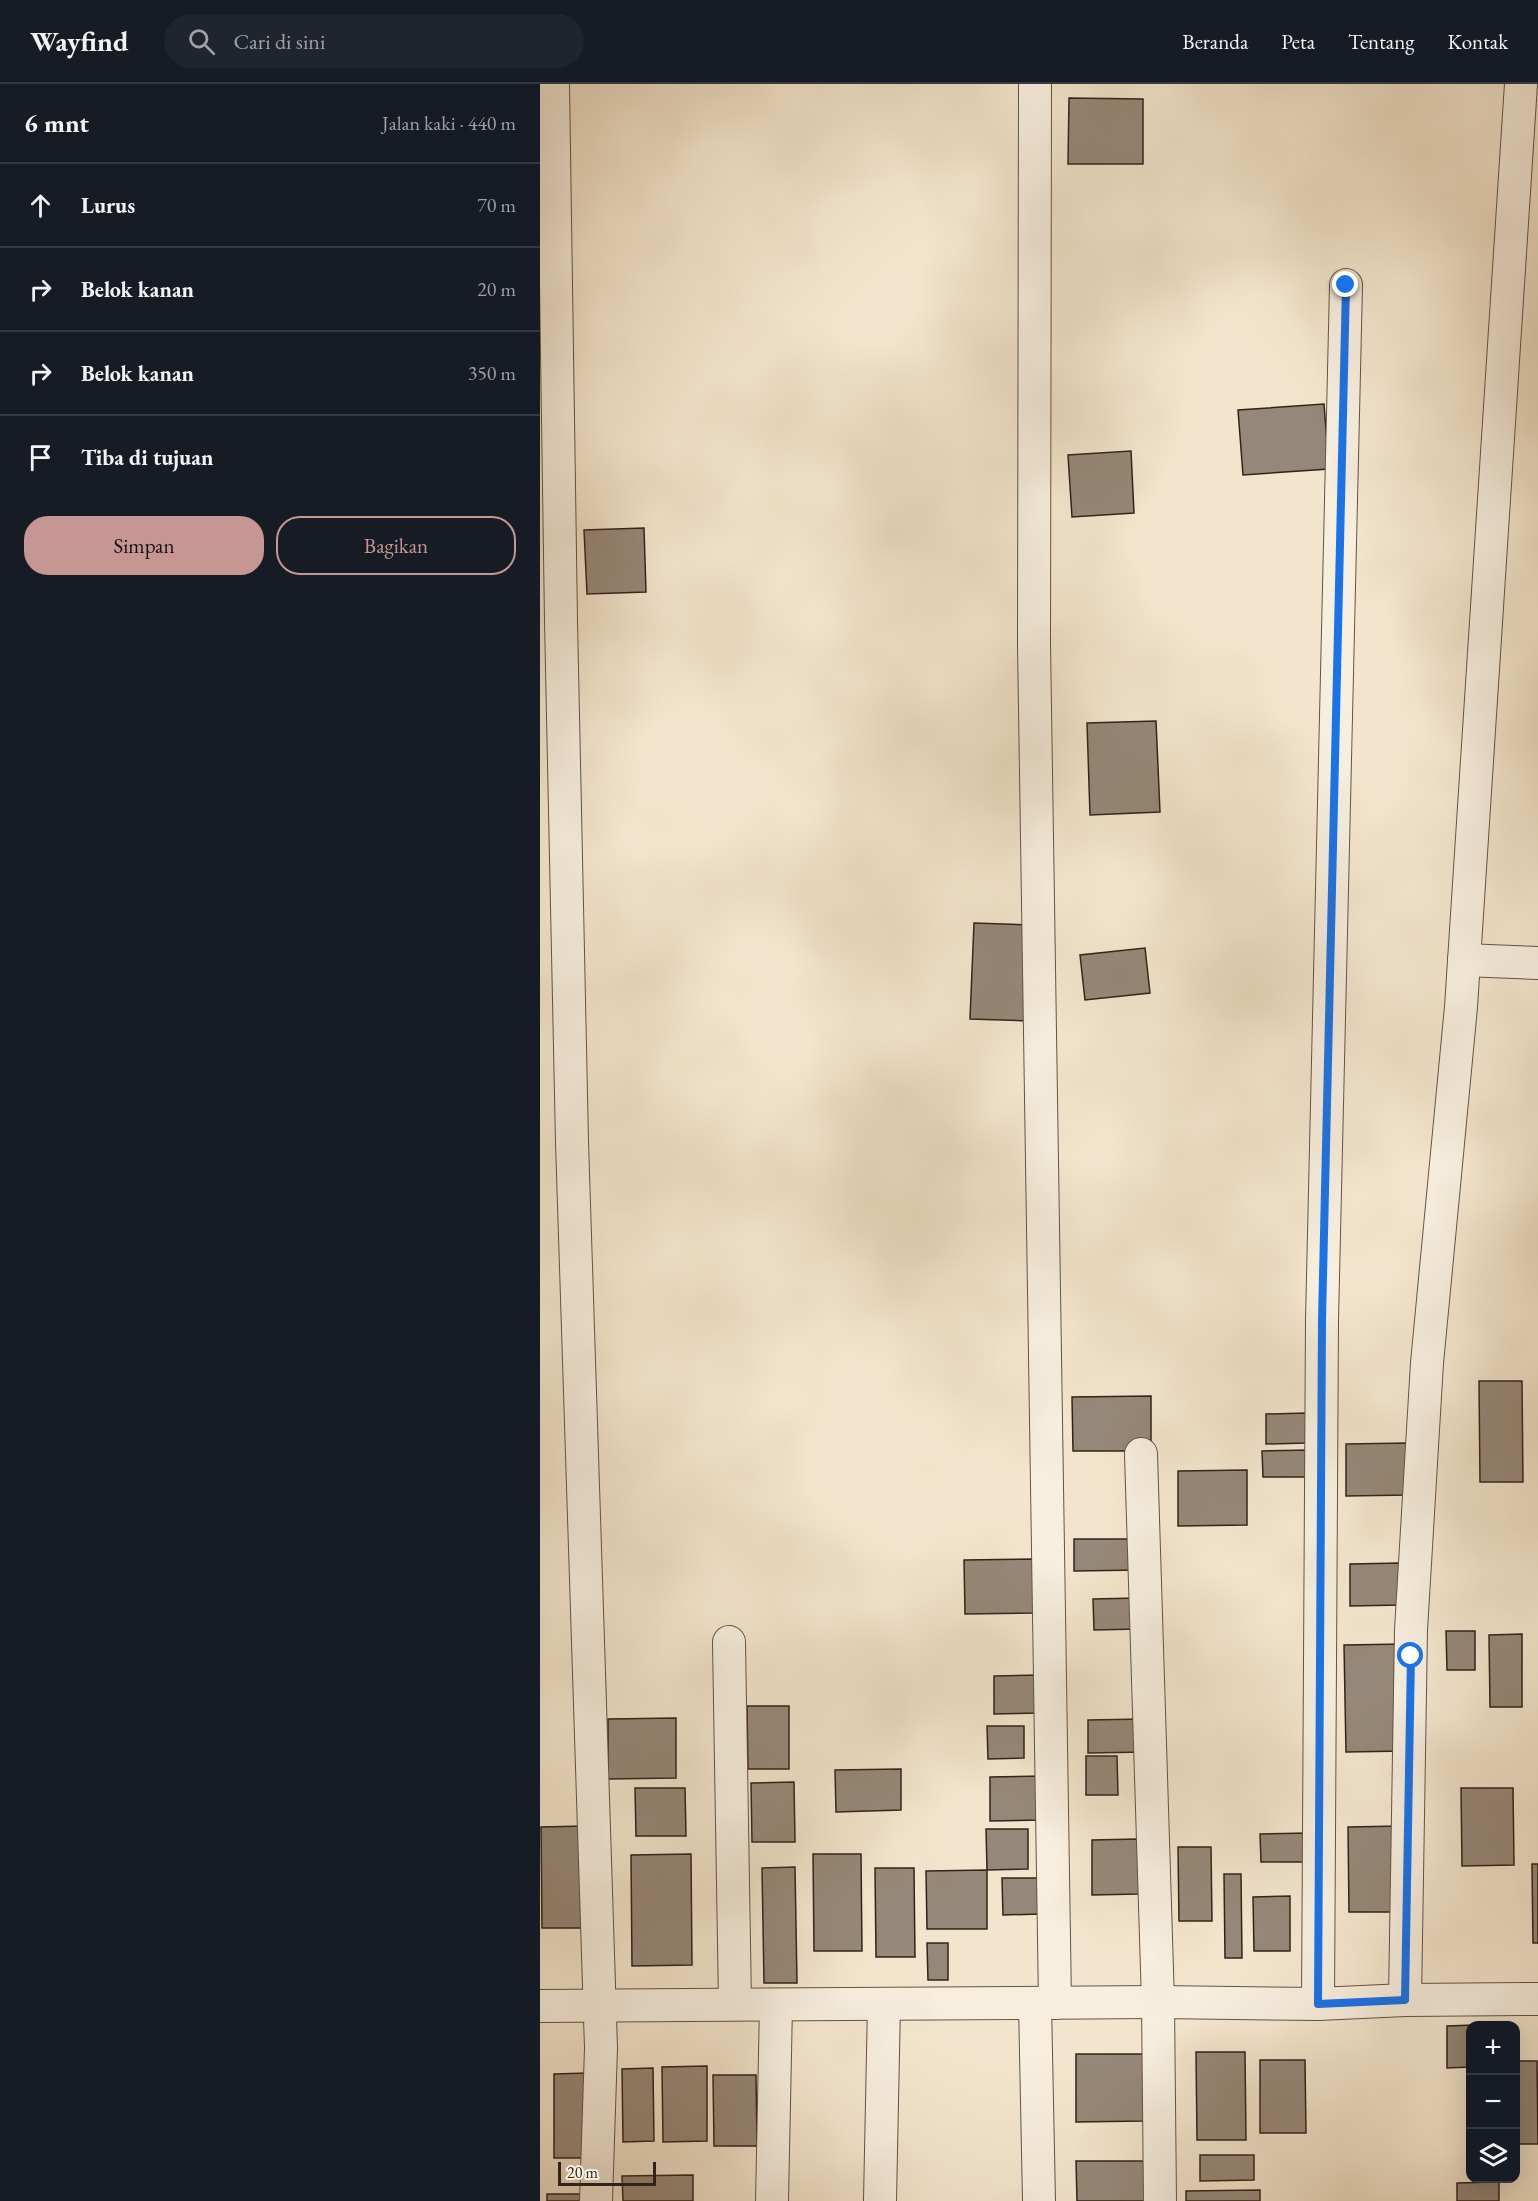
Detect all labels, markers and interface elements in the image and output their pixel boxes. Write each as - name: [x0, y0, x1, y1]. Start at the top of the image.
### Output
- search box: [164, 14, 584, 68]
- text: Wayfind: [30, 23, 128, 59]
- icon: search: [185, 25, 218, 58]
- text: Cari di sini: [233, 27, 325, 56]
- text: Beranda: [1182, 28, 1248, 55]
- text: Peta: [1281, 28, 1315, 55]
- text: Tentang: [1348, 28, 1414, 55]
- text: Kontak: [1447, 28, 1508, 55]
- text: 6 mnt: [24, 106, 89, 140]
- text: Jalan kaki · 440 m: [382, 110, 516, 136]
- icon: ahead: [24, 189, 57, 222]
- text: Lurus: [81, 191, 135, 220]
- text: 70 m: [477, 192, 516, 218]
- route end: [1332, 271, 1358, 297]
- icon: right: [24, 273, 57, 306]
- text: Belok kanan: [81, 275, 194, 304]
- text: 20 m: [477, 276, 516, 302]
- icon: right: [24, 357, 57, 390]
- text: Belok kanan: [81, 359, 194, 388]
- text: 350 m: [468, 360, 516, 386]
- icon: arrive: [24, 441, 57, 474]
- text: Tiba di tujuan: [81, 443, 213, 472]
- button: Simpan: [24, 516, 264, 575]
- button: Bagikan: [276, 516, 516, 575]
- route start: [1397, 1642, 1423, 1668]
- map controls: [1466, 2021, 1520, 2183]
- button: +: [1466, 2021, 1520, 2075]
- button: −: [1466, 2075, 1520, 2129]
- button: layers: [1466, 2129, 1520, 2183]
- scale bar: [558, 2159, 656, 2186]
- text: 20 m: [567, 2162, 598, 2183]

